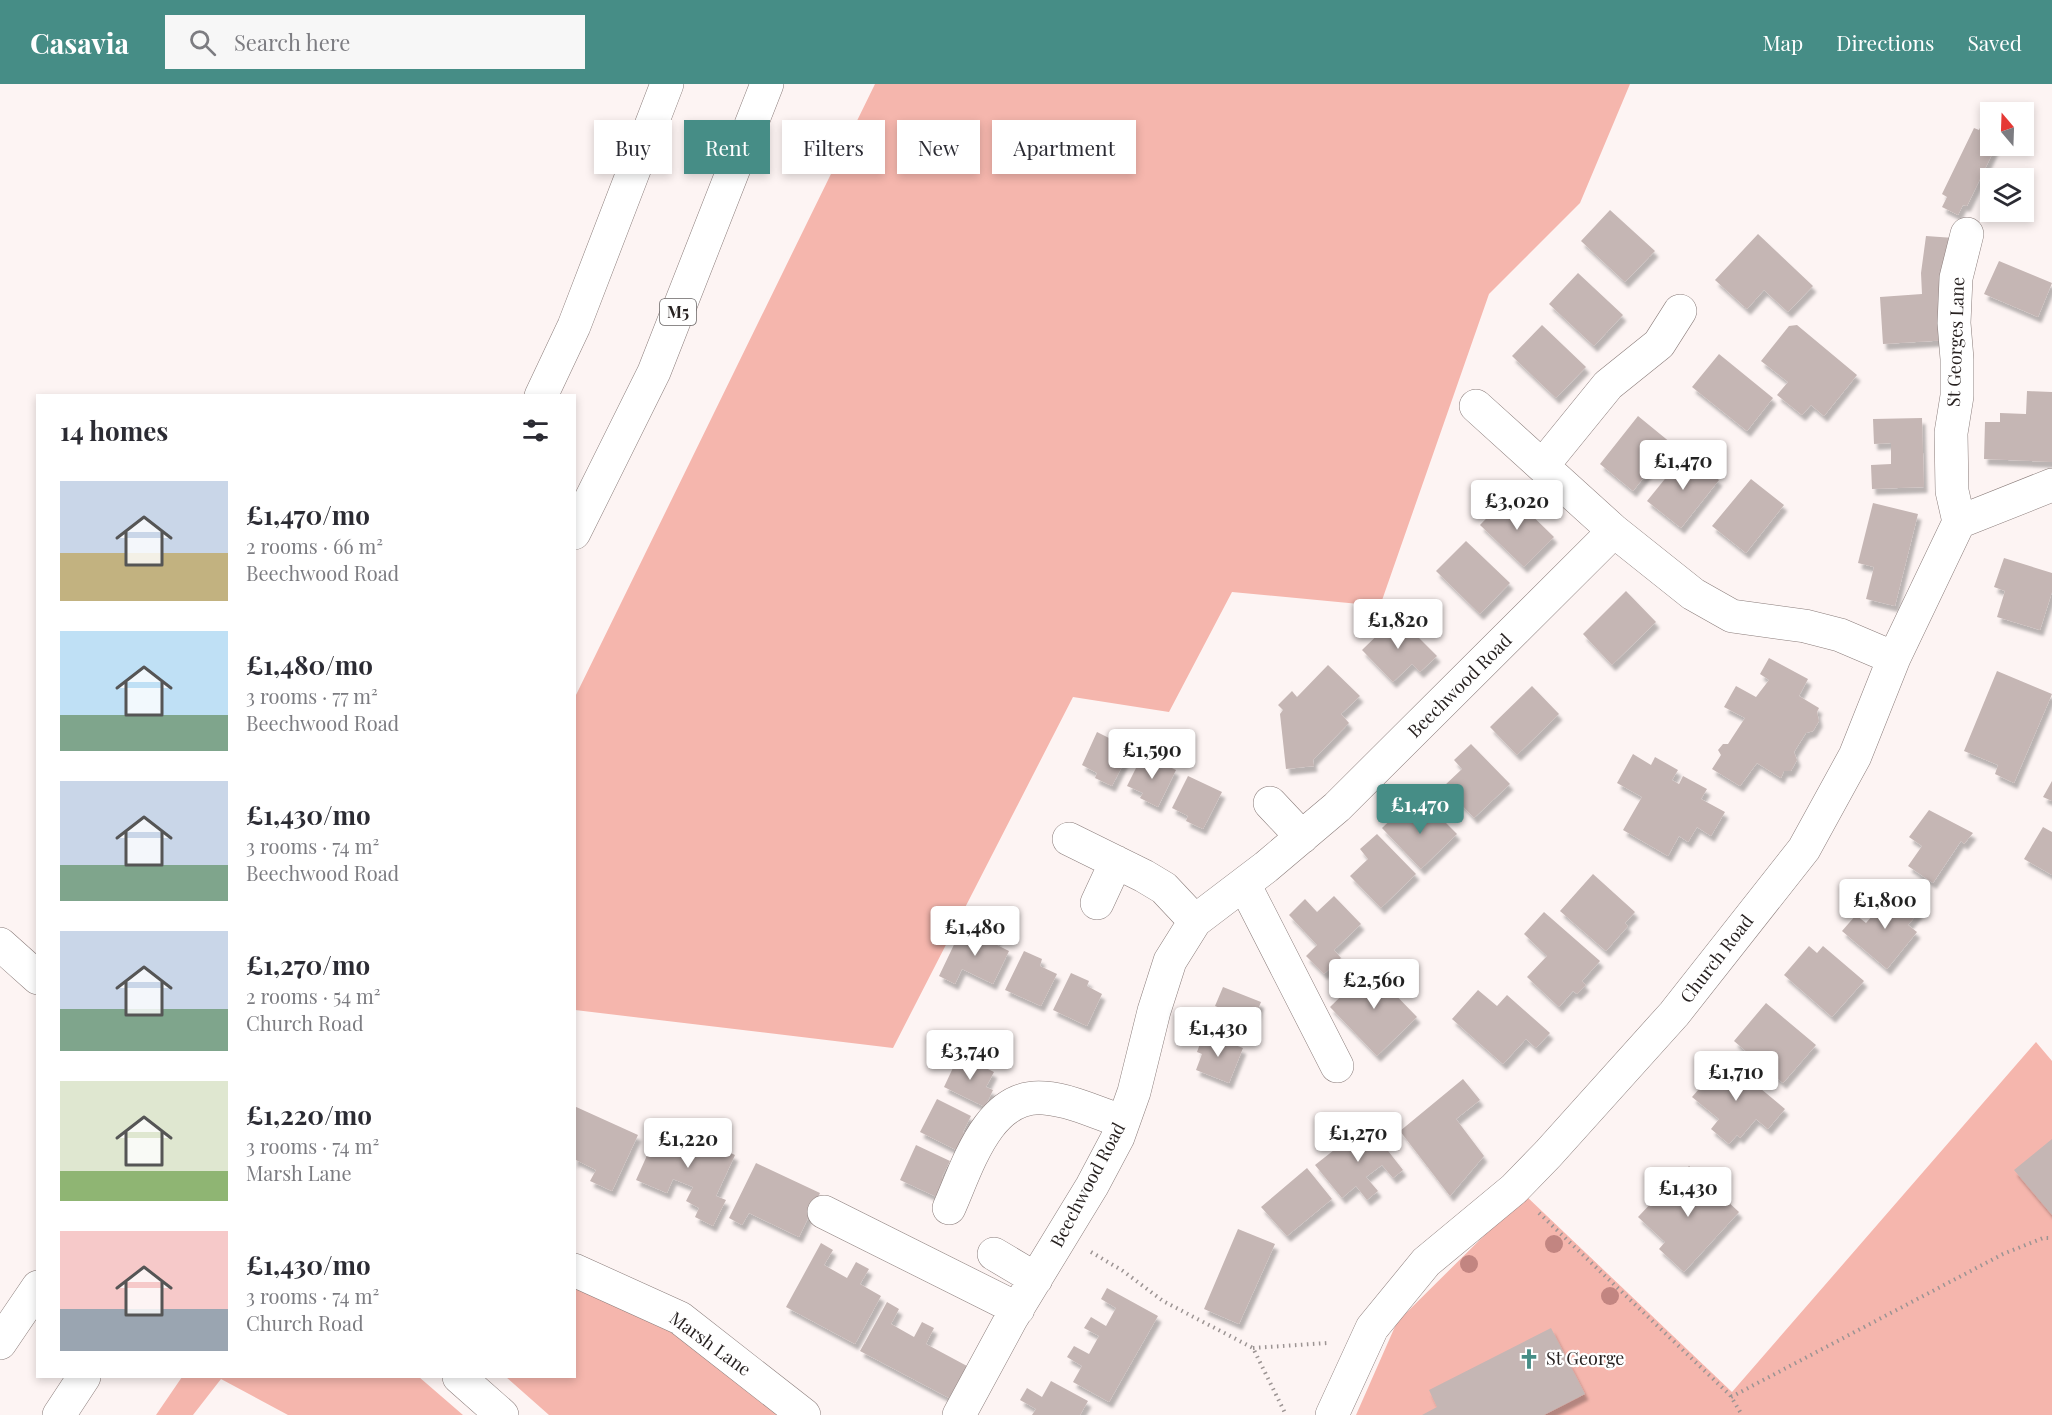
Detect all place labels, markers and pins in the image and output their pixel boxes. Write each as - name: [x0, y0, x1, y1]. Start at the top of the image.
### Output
- pin: £1,470: [1634, 440, 1732, 491]
- pin: £3,020: [1468, 480, 1566, 531]
- pin: £1,820: [1349, 599, 1447, 650]
- pin: £1,590: [1103, 729, 1201, 780]
- pin: £1,470: [1371, 784, 1469, 835]
- pin: £1,800: [1836, 879, 1934, 930]
- pin: £1,480: [926, 906, 1024, 957]
- pin: £2,560: [1325, 959, 1423, 1010]
- pin: £1,430: [1169, 1007, 1267, 1058]
- pin: £3,740: [921, 1030, 1019, 1081]
- pin: £1,710: [1687, 1051, 1785, 1102]
- pin: £1,270: [1309, 1112, 1407, 1163]
- pin: £1,220: [639, 1118, 737, 1169]
- pin: £1,430: [1639, 1167, 1737, 1218]
- place label: St George: [1546, 1346, 1624, 1370]
- church icon: St George: [1517, 1347, 1541, 1371]

